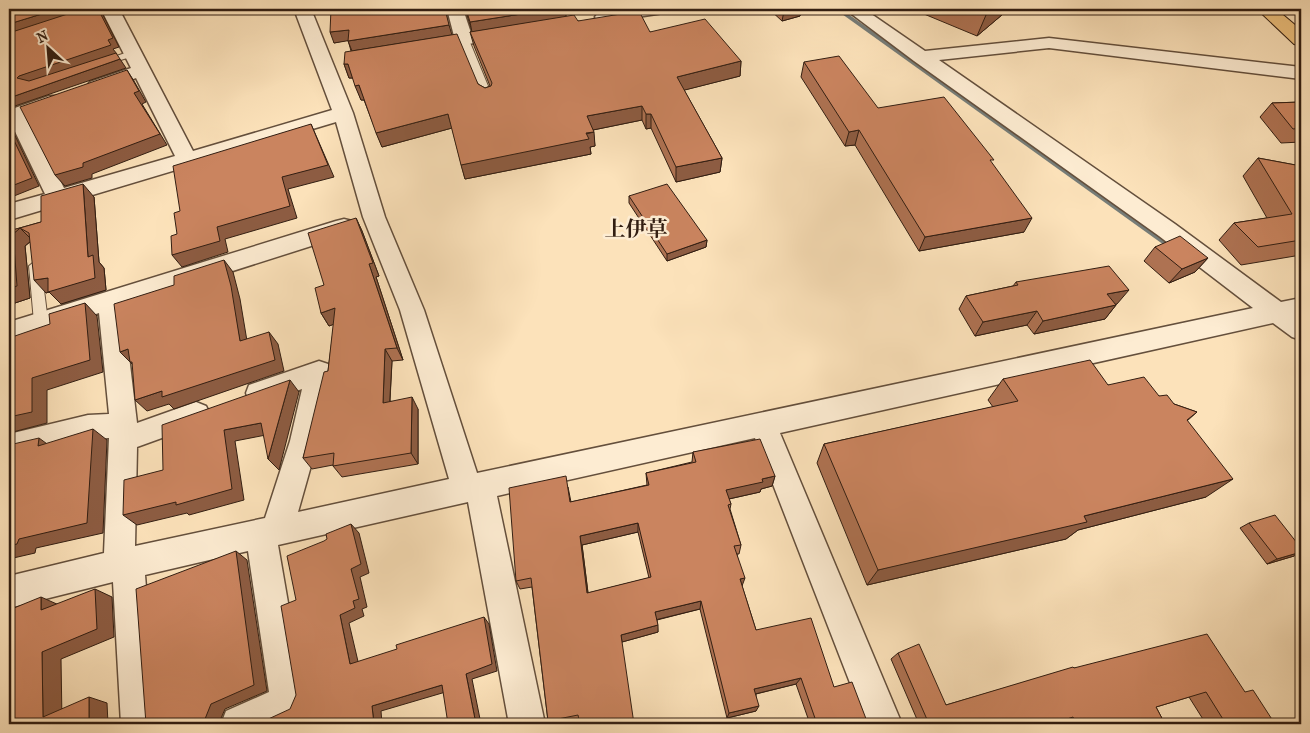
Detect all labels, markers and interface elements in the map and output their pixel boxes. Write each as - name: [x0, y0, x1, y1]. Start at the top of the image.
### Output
- north arrow: [22, 22, 72, 72]
- text: N: [34, 27, 51, 47]
- district label: 上伊草: [605, 217, 668, 241]

